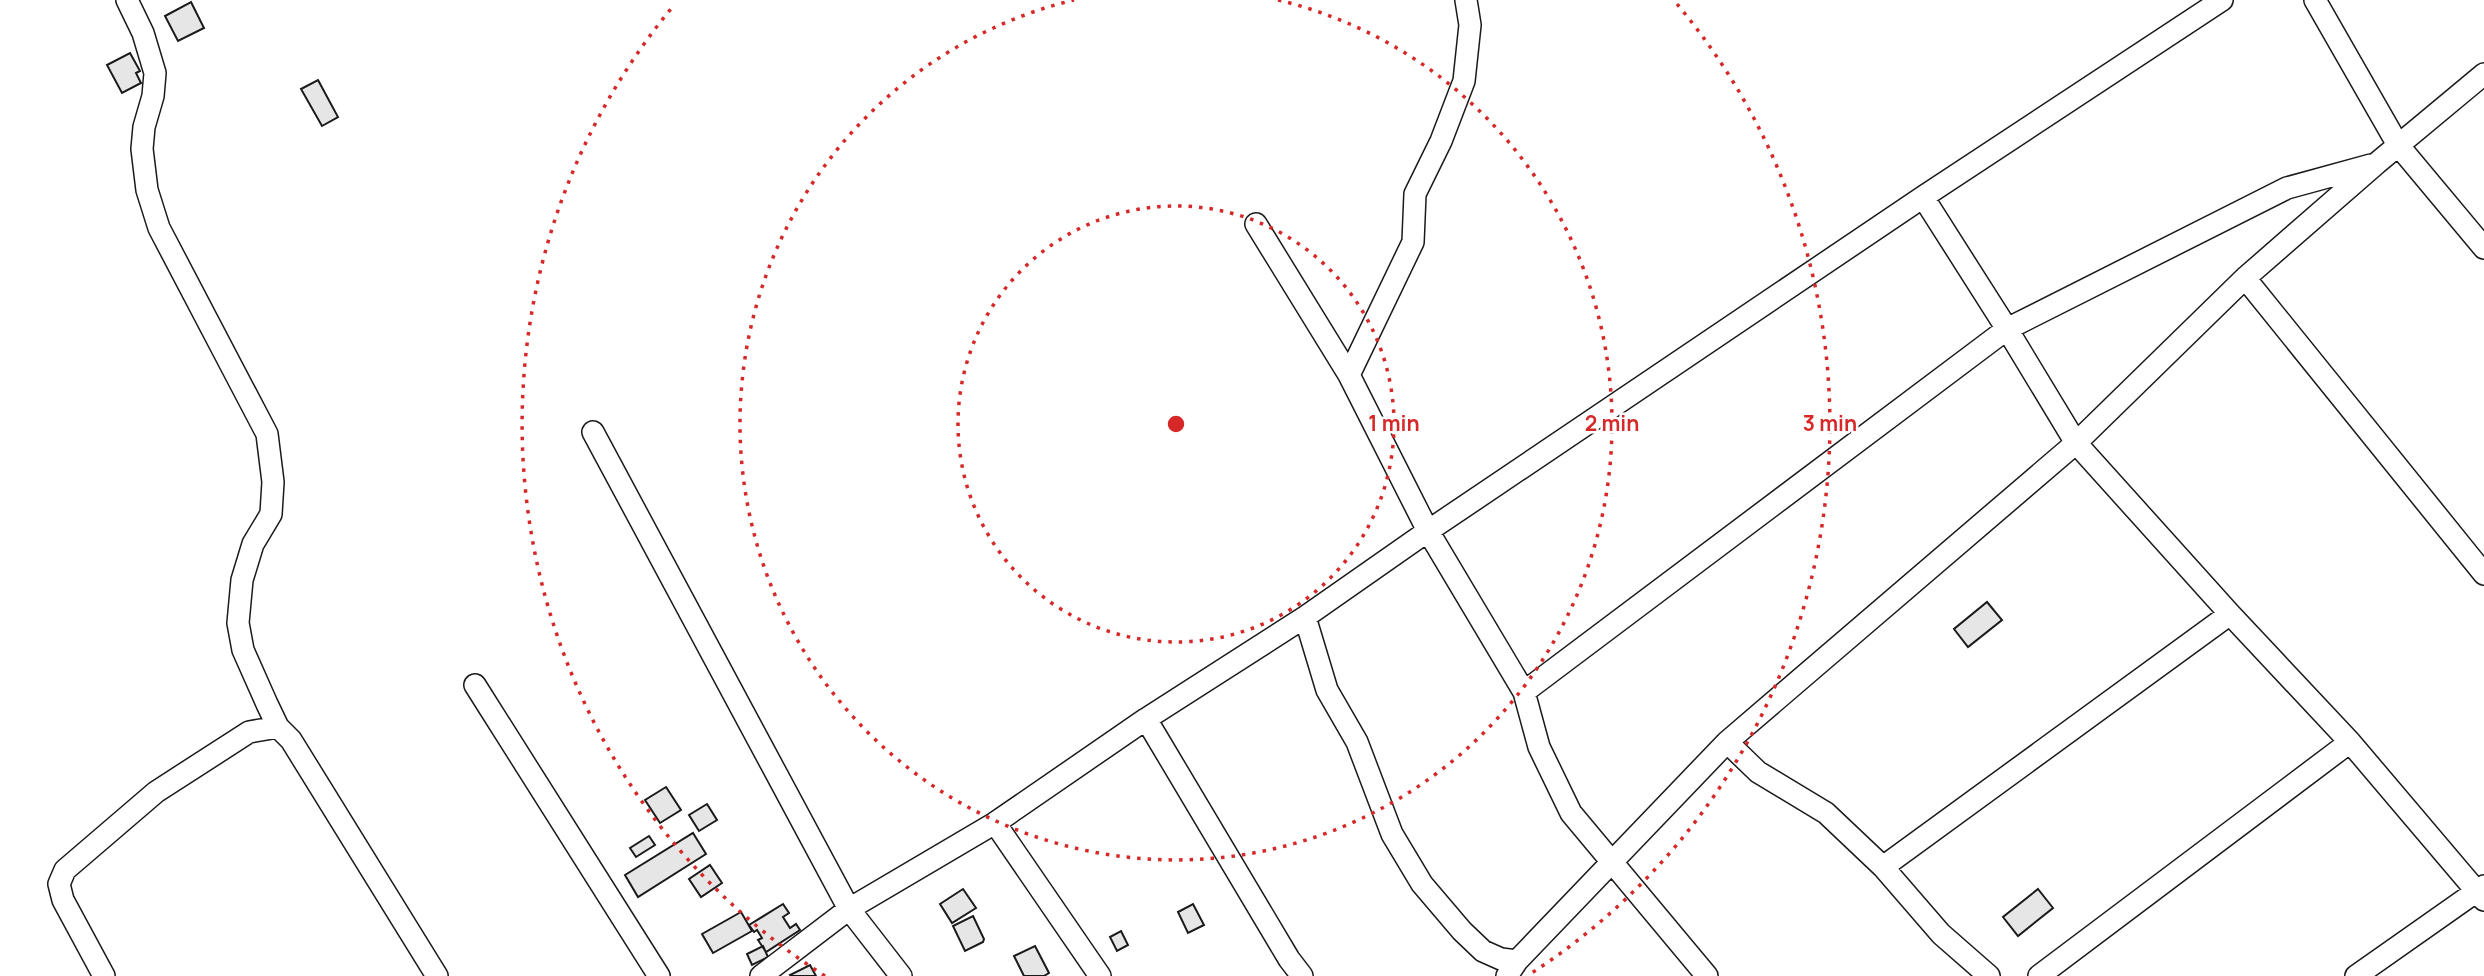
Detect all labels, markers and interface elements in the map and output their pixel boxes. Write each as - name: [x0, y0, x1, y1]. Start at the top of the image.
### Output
- text: 1 min: [1368, 409, 1420, 437]
- text: 2 min: [1585, 409, 1639, 437]
- text: 3 min: [1803, 409, 1857, 437]
- centre of rings: [1164, 412, 1188, 436]

